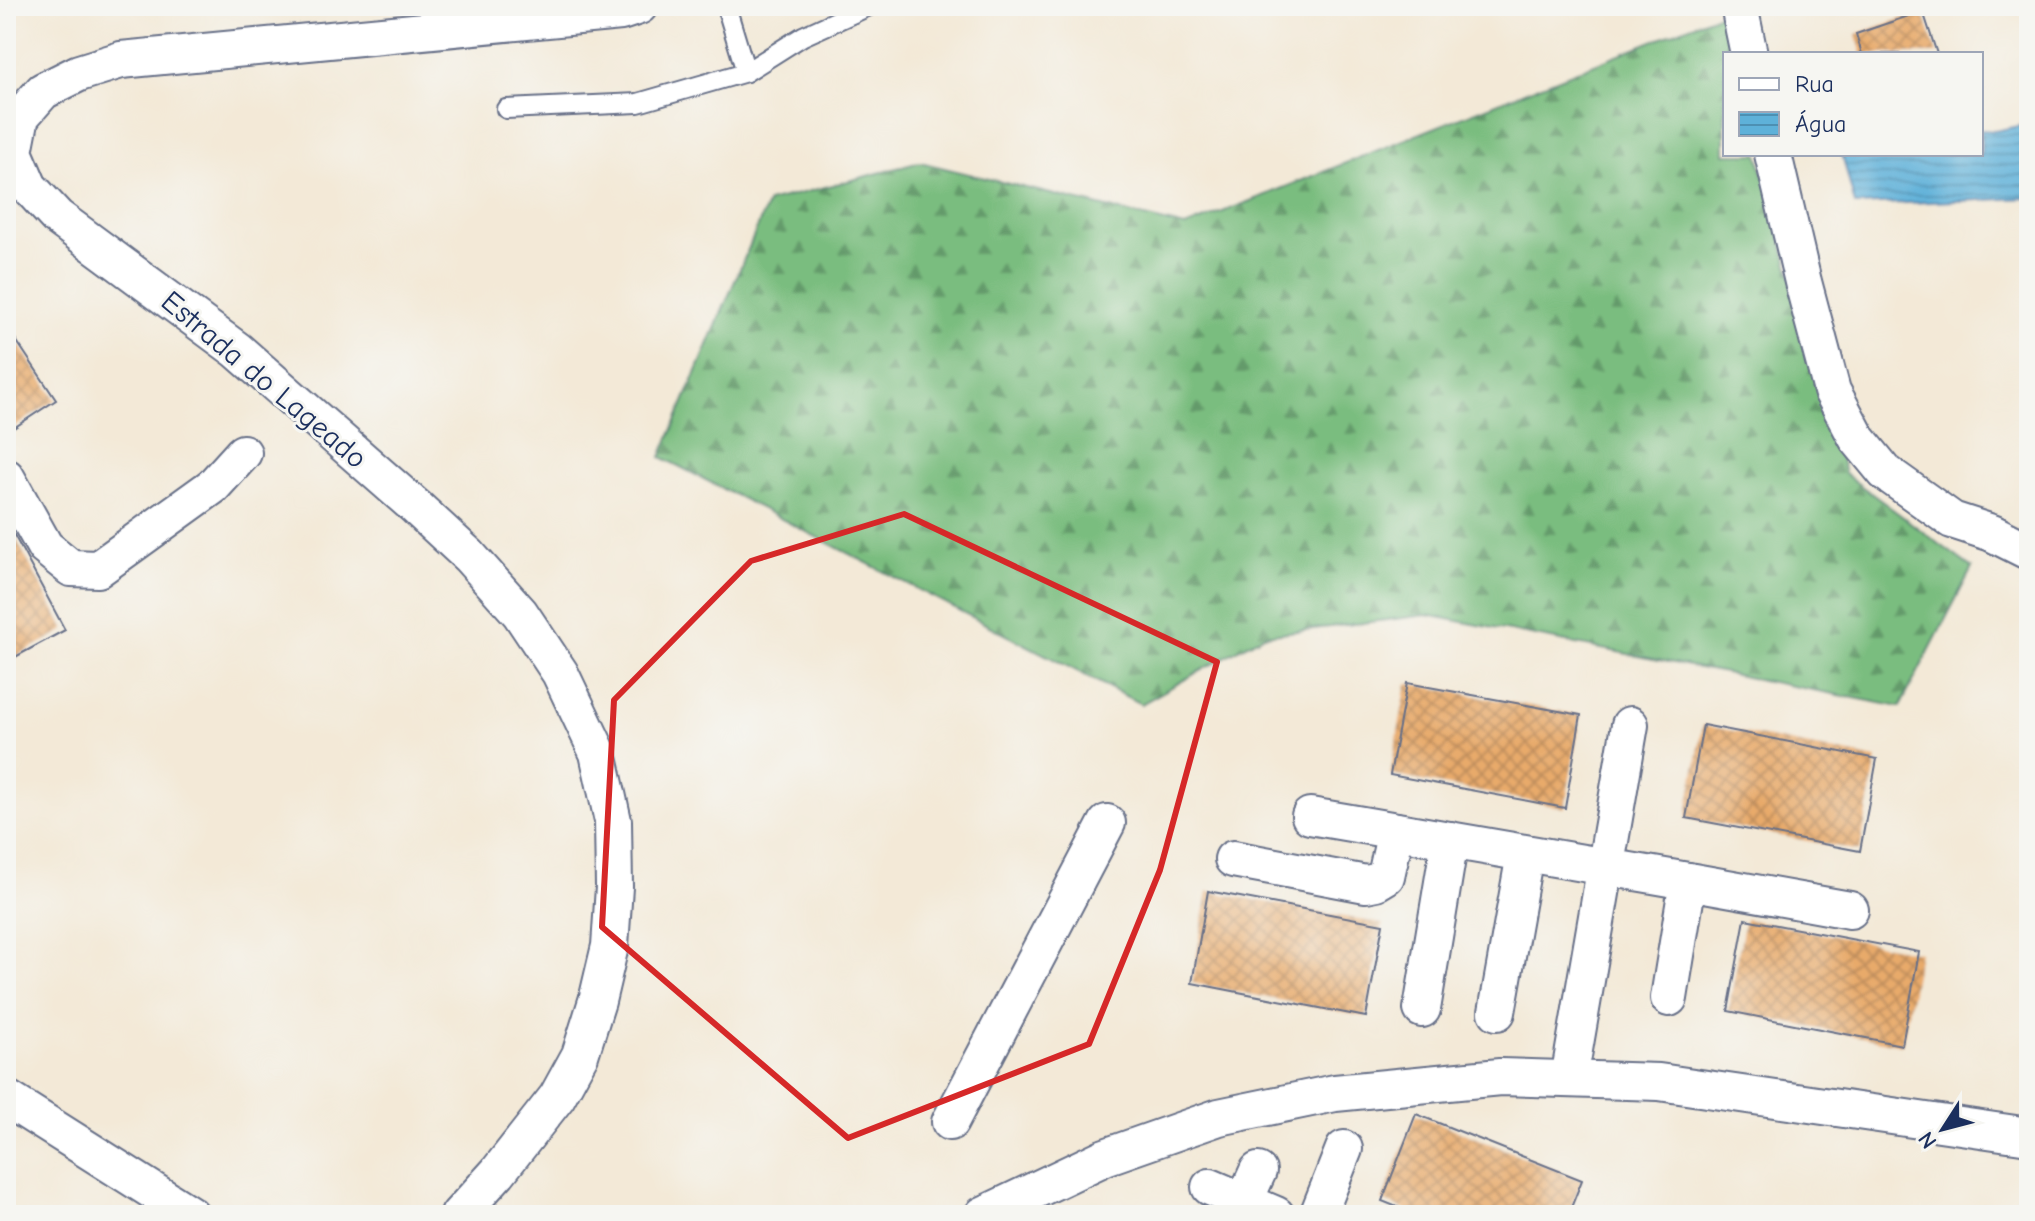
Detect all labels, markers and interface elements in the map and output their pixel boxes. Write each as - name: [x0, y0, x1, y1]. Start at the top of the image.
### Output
- legend: [1723, 52, 1983, 156]
- text: Rua: [1795, 70, 1834, 98]
- text: Água: [1795, 110, 1846, 138]
- street label: Estrada do Lageado: [154, 284, 374, 476]
- north arrow: [1903, 1089, 1983, 1169]
- text: N: [1913, 1127, 1942, 1154]

